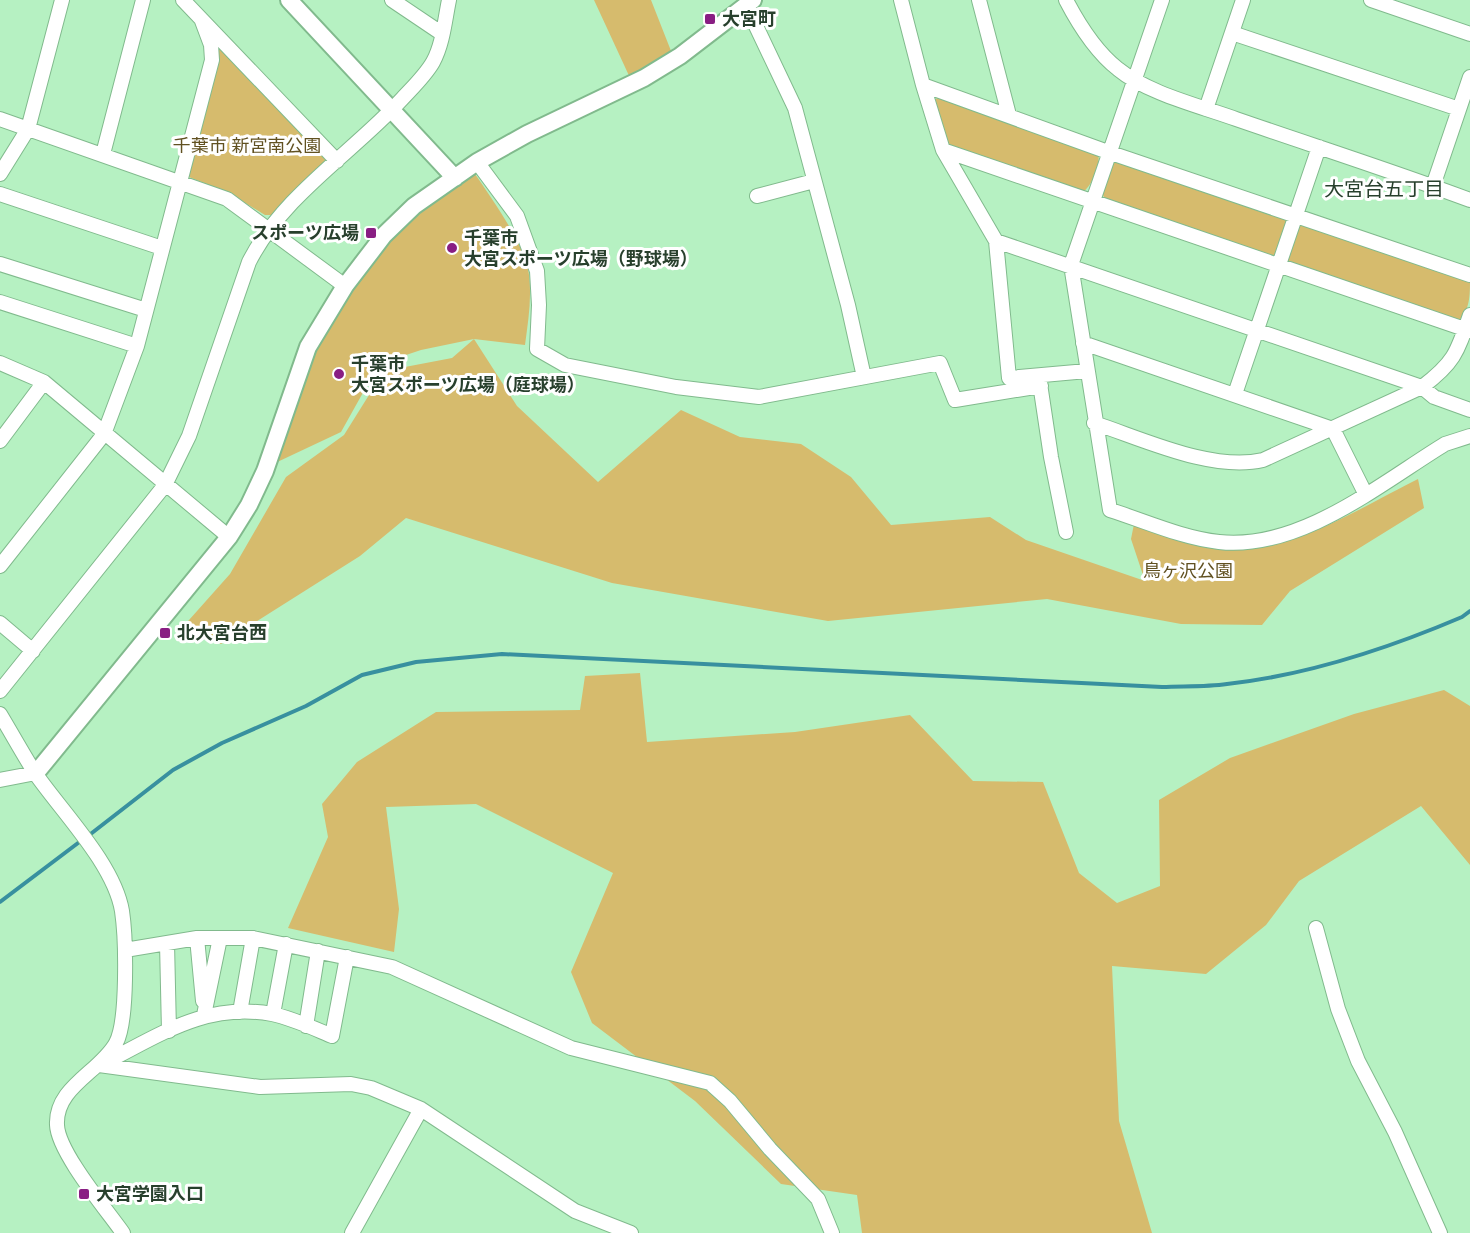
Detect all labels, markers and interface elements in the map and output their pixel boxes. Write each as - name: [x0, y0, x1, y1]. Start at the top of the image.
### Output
- place label: 大宮町: [722, 8, 776, 30]
- marker: 大宮町: [703, 12, 717, 26]
- park label: 千葉市 新宮南公園: [173, 135, 321, 157]
- district label: 大宮台五丁目: [1324, 177, 1444, 201]
- place label: スポーツ広場: [251, 222, 359, 244]
- marker: スポーツ広場: [364, 226, 378, 240]
- place label: 千葉市 大宮スポーツ広場（野球場）: [464, 227, 698, 270]
- marker: 千葉市 大宮スポーツ広場（野球場）: [445, 241, 459, 255]
- place label: 千葉市 大宮スポーツ広場（庭球場）: [351, 353, 585, 396]
- marker: 千葉市 大宮スポーツ広場（庭球場）: [332, 367, 346, 381]
- park label: 鳥ヶ沢公園: [1143, 560, 1233, 582]
- place label: 北大宮台西: [177, 622, 267, 644]
- marker: 北大宮台西: [158, 626, 172, 640]
- place label: 大宮学園入口: [96, 1183, 204, 1205]
- marker: 大宮学園入口: [77, 1187, 91, 1201]

